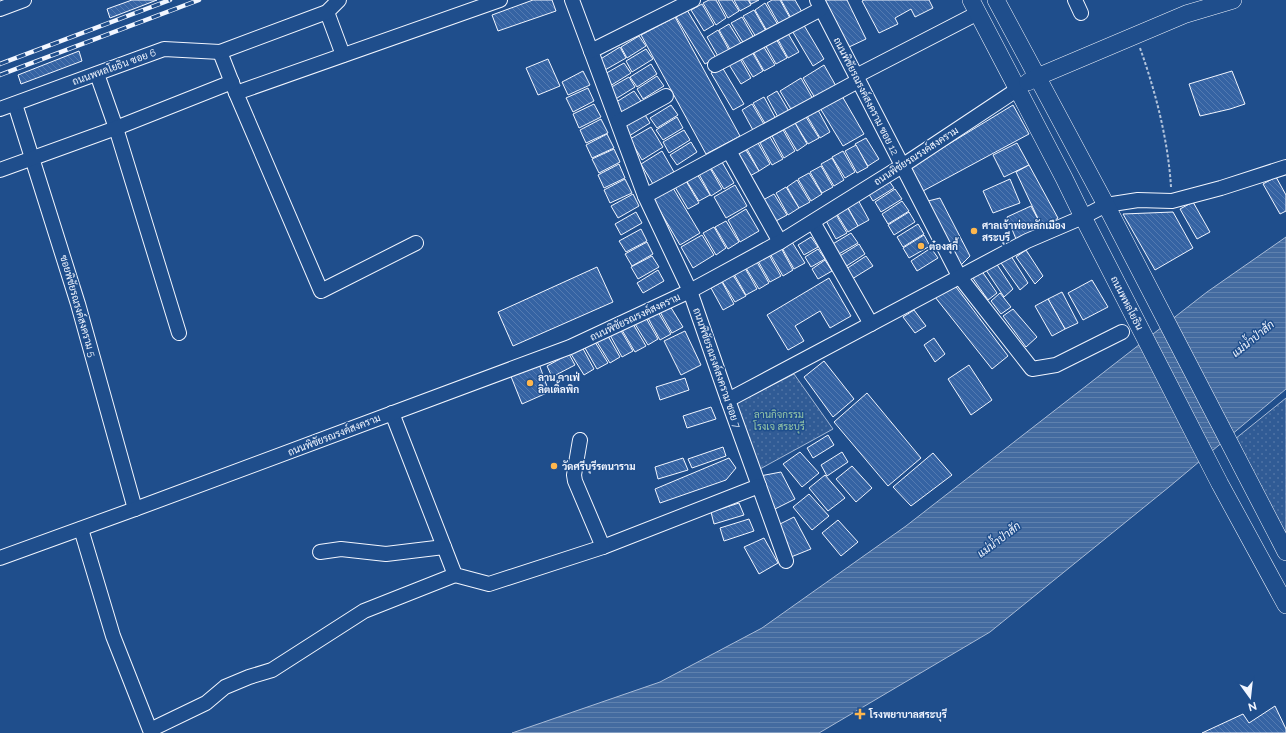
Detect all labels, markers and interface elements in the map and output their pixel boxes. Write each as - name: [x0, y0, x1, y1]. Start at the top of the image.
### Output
- street label: ถนนพิชัยรณรงค์สงคราม ซอย 12: [831, 34, 902, 157]
- street label: ถนนพหลโยธิน ซอย 6: [70, 46, 157, 87]
- street label: ถนนพิชัยรณรงค์สงคราม: [871, 123, 960, 187]
- place label: ศาลเจ้าพ่อหลักเมือง สระบุรี: [982, 219, 1066, 245]
- marker: ศาลเจ้าพ่อหลักเมือง สระบุรี: [969, 226, 979, 236]
- place label: ต๋องสุกี้: [929, 237, 959, 254]
- marker: ต๋องสุกี้: [916, 241, 926, 251]
- street label: ซอยพิชัยรณรงค์สงคราม 5: [58, 253, 100, 359]
- street label: ถนนพหลโยธิน: [1109, 274, 1146, 332]
- street label: ถนนพิชัยรณรงค์สงคราม: [587, 289, 682, 343]
- street label: ถนนพิชัยรณรงค์สงคราม ซอย 7: [691, 306, 745, 430]
- water label: แม่น้ำป่าสัก: [1226, 314, 1277, 360]
- place label: ลาน คาเฟ่ ลิตเติ้ลพิก: [538, 371, 580, 395]
- marker: ลาน คาเฟ่ ลิตเติ้ลพิก: [525, 378, 535, 388]
- park label: ลานกิจกรรม โรงเจ สระบุรี: [752, 409, 805, 434]
- street label: ถนนพิชัยรณรงค์สงคราม: [285, 410, 382, 458]
- place label: วัดศรีบุรีรตนาราม: [562, 460, 635, 474]
- marker: วัดศรีบุรีรตนาราม: [549, 461, 559, 471]
- water label: แม่น้ำป่าสัก: [972, 516, 1023, 560]
- north arrow: [1230, 677, 1270, 717]
- text: N: [1247, 699, 1258, 714]
- marker: โรงพยาบาลสระบุรี: [854, 708, 866, 720]
- place label: โรงพยาบาลสระบุรี: [868, 708, 947, 722]

